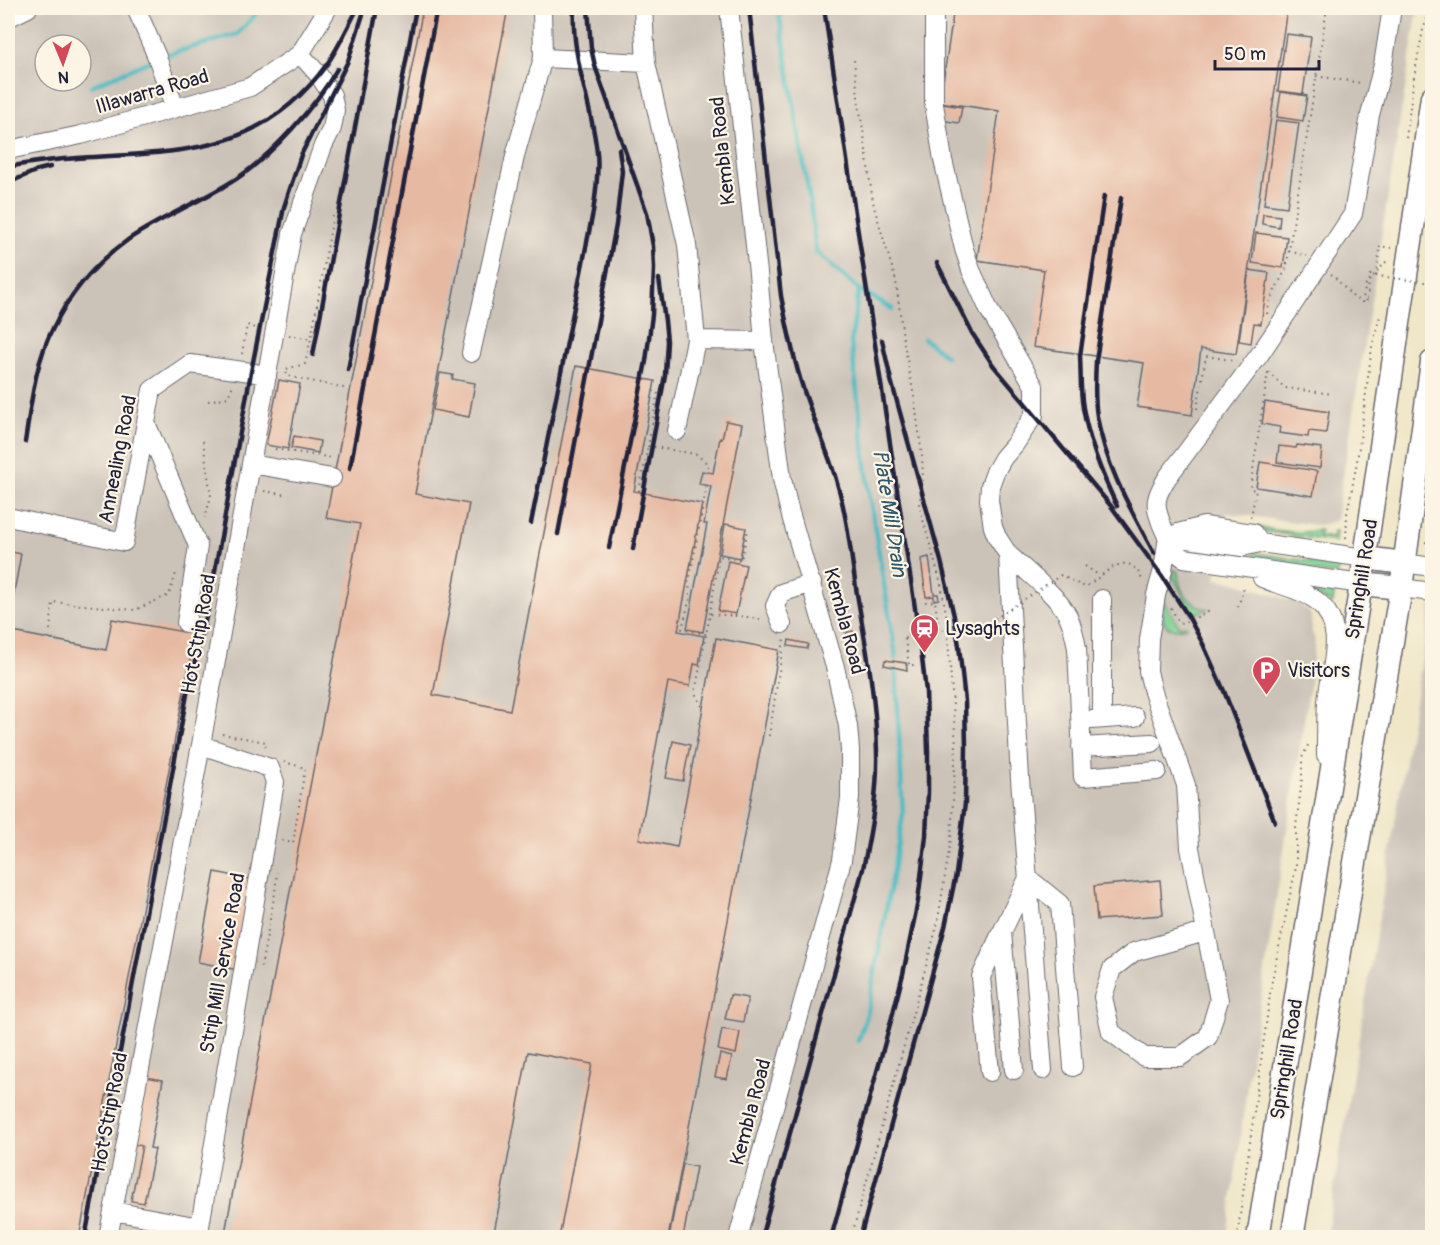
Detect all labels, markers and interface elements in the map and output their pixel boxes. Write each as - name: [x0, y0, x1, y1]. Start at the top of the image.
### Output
- north arrow: [33, 33, 93, 93]
- scale bar: [1215, 33, 1318, 71]
- text: 50 m: [1224, 43, 1266, 66]
- street label: Illawarra Road: [93, 63, 212, 120]
- text: N: [58, 67, 69, 87]
- street label: Kembla Road: [704, 95, 741, 207]
- street label: Annealing Road: [93, 393, 142, 525]
- water label: Plate Mill Drain: [866, 448, 913, 580]
- street label: Springhill Road: [1340, 517, 1383, 641]
- street label: Kembla Road: [818, 565, 871, 677]
- street label: Hot Strip Road: [176, 572, 221, 696]
- station icon: Lysaghts: [908, 612, 940, 654]
- place label: Lysaghts: [945, 616, 1020, 641]
- parking icon: Visitors: [1250, 654, 1282, 696]
- place label: Visitors: [1287, 658, 1350, 683]
- street label: Strip Mill Service Road: [194, 871, 251, 1055]
- street label: Springhill Road: [1265, 997, 1308, 1121]
- street label: Hot Strip Road: [86, 1050, 133, 1174]
- street label: Kembla Road: [724, 1056, 777, 1168]

